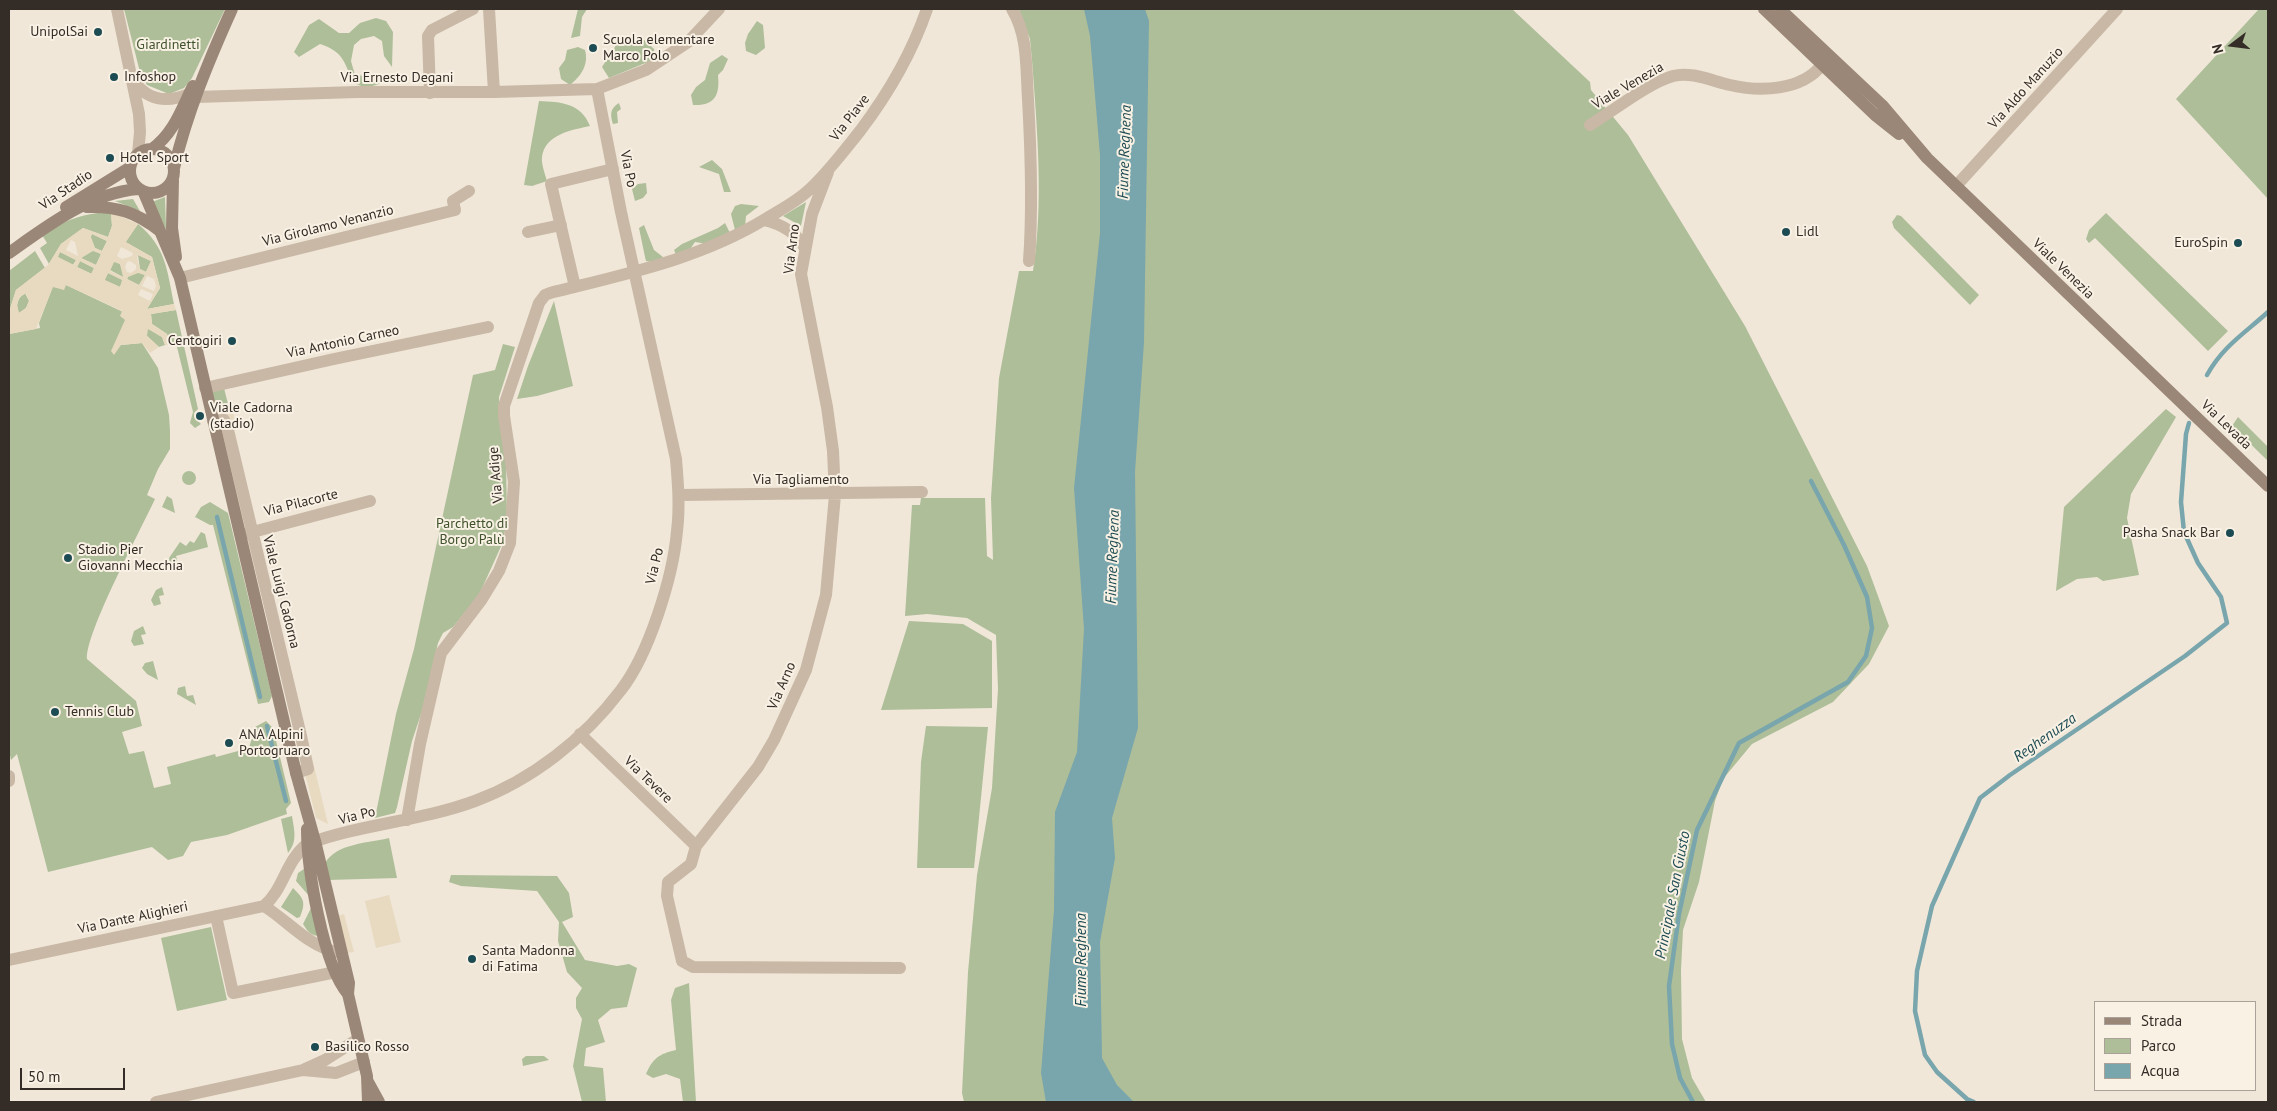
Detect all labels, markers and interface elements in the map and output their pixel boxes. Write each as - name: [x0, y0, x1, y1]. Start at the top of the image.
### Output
- north arrow: [2207, 20, 2257, 70]
- place label: UnipolSai: [30, 24, 88, 40]
- marker: UnipolSai: [92, 26, 104, 38]
- place label: Scuola elementare Marco Polo: [603, 32, 715, 64]
- park label: Giardinetti: [136, 37, 200, 53]
- marker: Scuola elementare Marco Polo: [587, 42, 599, 54]
- text: N: [2208, 42, 2227, 56]
- street label: Via Aldo Manuzio: [1985, 44, 2067, 132]
- street label: Viale Venezia: [1589, 59, 1667, 113]
- place label: Infoshop: [124, 69, 176, 85]
- street label: Via Ernesto Degani: [340, 70, 454, 86]
- marker: Infoshop: [108, 71, 120, 83]
- street label: Via Piave: [827, 91, 873, 145]
- water label: Fiume Reghena: [1114, 105, 1136, 199]
- street label: Via Po: [616, 149, 640, 189]
- place label: Hotel Sport: [120, 150, 189, 166]
- marker: Hotel Sport: [104, 152, 116, 164]
- street label: Via Stadio: [36, 166, 96, 214]
- street label: Via Girolamo Venanzio: [261, 202, 395, 250]
- street label: Via Arno: [781, 223, 803, 275]
- place label: Lidl: [1796, 224, 1819, 240]
- marker: Lidl: [1780, 226, 1792, 238]
- street label: Viale Venezia: [2029, 235, 2097, 303]
- place label: EuroSpin: [2174, 235, 2228, 251]
- marker: EuroSpin: [2232, 237, 2244, 249]
- street label: Via Antonio Carneo: [285, 322, 401, 362]
- place label: Centogiri: [168, 333, 222, 349]
- marker: Centogiri: [226, 335, 238, 347]
- street label: Via Levada: [2197, 397, 2255, 453]
- place label: Viale Cadorna (stadio): [210, 400, 293, 432]
- marker: Viale Cadorna (stadio): [194, 410, 206, 422]
- street label: Via Adige: [485, 446, 507, 504]
- street label: Via Tagliamento: [753, 472, 849, 488]
- street label: Via Pilacorte: [262, 486, 340, 520]
- water label: Fiume Reghena: [1102, 510, 1124, 604]
- park label: Parchetto di Borgo Palù: [436, 516, 508, 548]
- place label: Pasha Snack Bar: [2123, 525, 2220, 541]
- marker: Pasha Snack Bar: [2224, 527, 2236, 539]
- street label: Viale Luigi Cadorna: [259, 534, 303, 650]
- place label: Stadio Pier Giovanni Mecchia: [78, 542, 183, 574]
- street label: Via Po: [642, 546, 668, 586]
- marker: Stadio Pier Giovanni Mecchia: [62, 552, 74, 564]
- street label: Via Arno: [764, 659, 800, 713]
- place label: Tennis Club: [65, 704, 134, 720]
- marker: Tennis Club: [49, 706, 61, 718]
- water label: Reghenuzza: [2010, 710, 2080, 766]
- place label: ANA Alpini Portogruaro: [239, 727, 310, 760]
- marker: ANA Alpini Portogruaro: [223, 737, 235, 749]
- street label: Via Tevere: [620, 753, 676, 807]
- street label: Via Po: [337, 803, 377, 829]
- water label: Principale San Giusto: [1652, 830, 1694, 960]
- street label: Via Dante Alighieri: [76, 898, 190, 938]
- water label: Fiume Reghena: [1073, 913, 1091, 1007]
- place label: Santa Madonna di Fatima: [482, 943, 575, 976]
- marker: Santa Madonna di Fatima: [466, 953, 478, 965]
- legend: [2094, 1001, 2257, 1091]
- text: Strada: [2141, 1011, 2182, 1030]
- text: Parco: [2141, 1036, 2176, 1055]
- place label: Basilico Rosso: [325, 1039, 409, 1055]
- marker: Basilico Rosso: [309, 1041, 321, 1053]
- scale bar: [22, 1058, 128, 1090]
- text: Acqua: [2141, 1061, 2180, 1080]
- text: 50 m: [28, 1067, 61, 1086]

